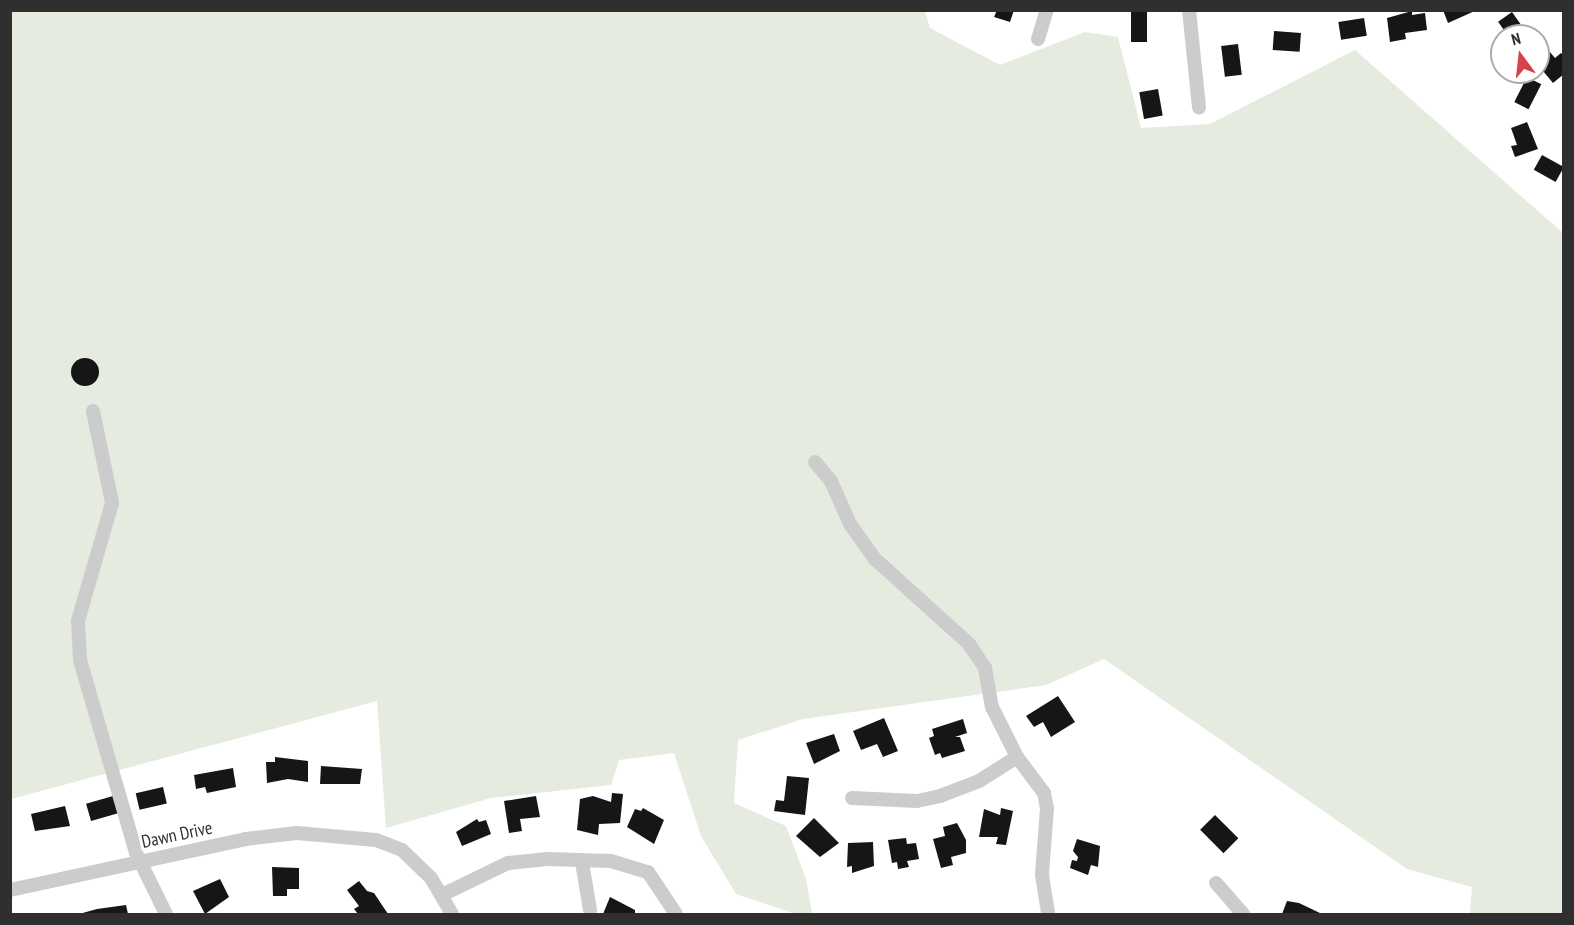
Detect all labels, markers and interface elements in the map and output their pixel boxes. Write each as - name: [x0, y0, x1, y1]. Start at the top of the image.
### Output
- north arrow: [1490, 24, 1550, 84]
- text: N: [1509, 28, 1523, 49]
- street label: Dawn Drive: [140, 817, 214, 853]

